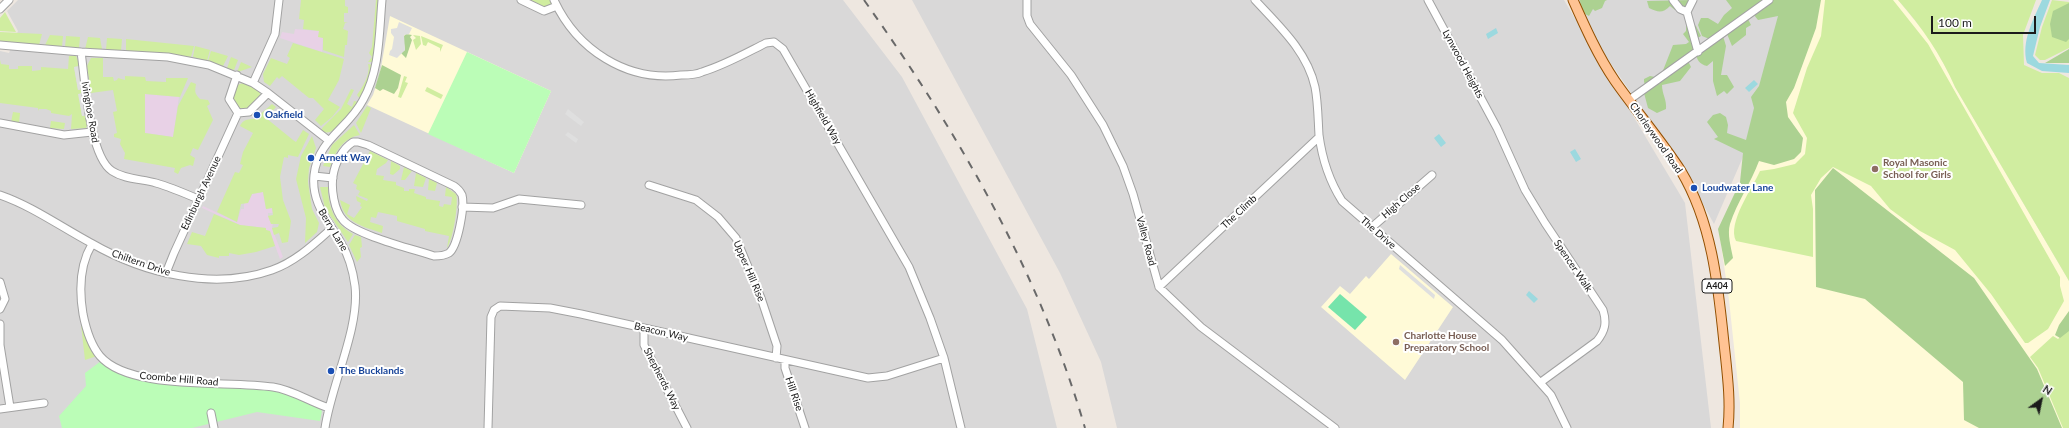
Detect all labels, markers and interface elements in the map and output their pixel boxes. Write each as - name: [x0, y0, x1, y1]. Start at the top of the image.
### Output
- scale bar: [1933, 8, 2038, 34]
- text: 100 m: [1938, 15, 1972, 30]
- street label: Lynwood Heights: [1440, 28, 1486, 100]
- street label: Ivinghoe Road: [79, 80, 101, 144]
- street label: Highfield Way: [802, 87, 844, 147]
- street label: Chorleywood Road: [1627, 100, 1685, 176]
- place label: Oakfield: [265, 109, 303, 121]
- marker: Oakfield: [252, 110, 262, 120]
- place label: Arnett Way: [319, 152, 370, 164]
- marker: Arnett Way: [306, 153, 316, 163]
- street label: Edinburgh Avenue: [179, 154, 223, 232]
- place label: Royal Masonic School for Girls: [1883, 157, 1951, 180]
- marker: Royal Masonic School for Girls: [1870, 164, 1880, 174]
- street label: High Close: [1379, 181, 1423, 221]
- place label: Loudwater Lane: [1702, 182, 1773, 194]
- marker: Loudwater Lane: [1689, 183, 1699, 193]
- street label: The Climb: [1219, 192, 1259, 232]
- street label: Berry Lane: [316, 206, 350, 254]
- street label: The Drive: [1358, 214, 1398, 252]
- street label: Valley Road: [1134, 215, 1158, 267]
- street label: Spencer Walk: [1551, 238, 1595, 294]
- street label: Upper Hill Rise: [731, 239, 767, 303]
- street label: Chiltern Drive: [110, 247, 172, 279]
- road number: A404: [1702, 279, 1732, 293]
- street label: Beacon Way: [633, 320, 689, 344]
- place label: Charlotte House Preparatory School: [1404, 330, 1489, 354]
- marker: Charlotte House Preparatory School: [1391, 337, 1401, 347]
- street label: Shepherds Way: [641, 346, 683, 412]
- place label: The Bucklands: [339, 365, 404, 377]
- marker: The Bucklands: [326, 366, 336, 376]
- street label: Coombe Hill Road: [139, 370, 219, 388]
- street label: Hill Rise: [783, 375, 805, 413]
- north arrow: [2021, 380, 2061, 420]
- text: N: [2041, 382, 2055, 397]

